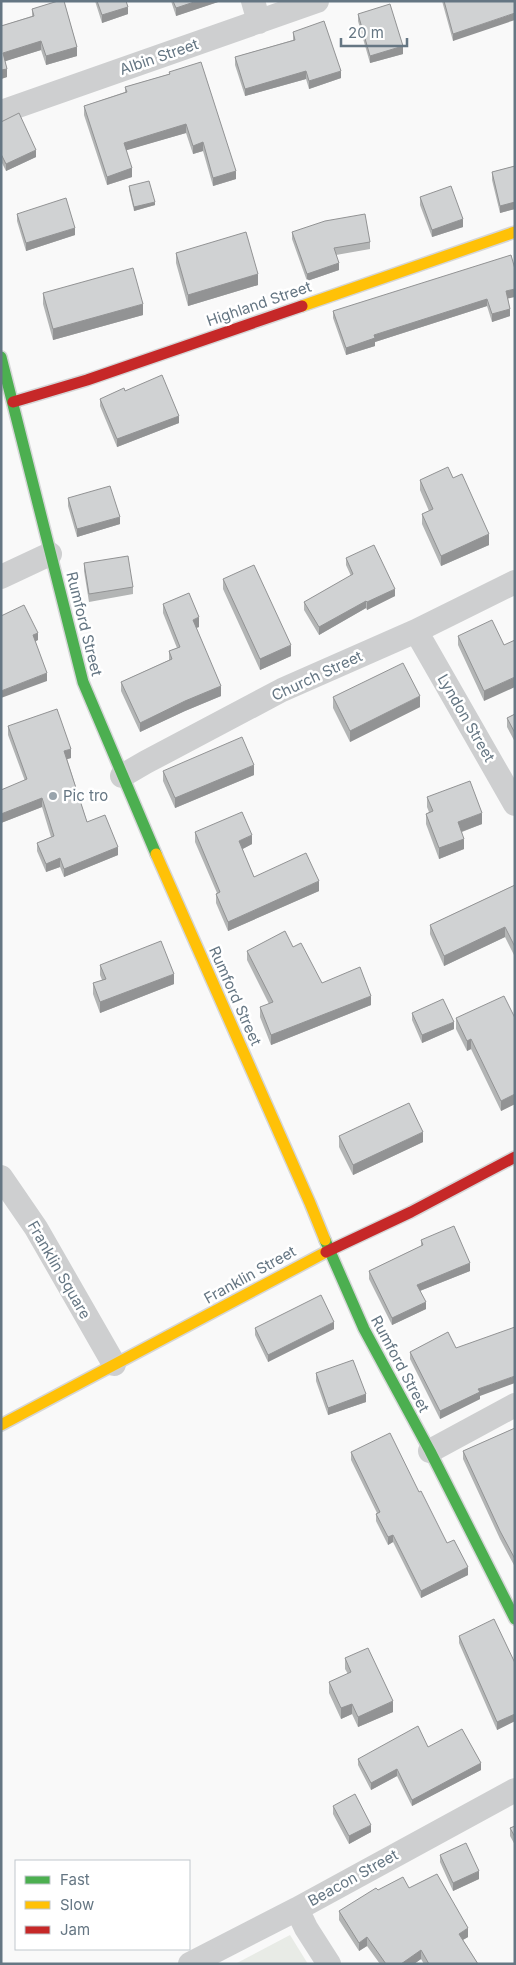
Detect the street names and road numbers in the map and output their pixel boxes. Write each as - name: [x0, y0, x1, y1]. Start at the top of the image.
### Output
- street label: Albin Street: [117, 34, 201, 79]
- street label: Highland Street: [204, 277, 314, 330]
- street label: Rumford Street: [62, 570, 107, 678]
- street label: Church Street: [268, 646, 365, 705]
- street label: Lyndon Street: [434, 670, 499, 765]
- street label: Rumford Street: [205, 943, 266, 1049]
- street label: Franklin Square: [24, 1217, 95, 1322]
- street label: Franklin Street: [200, 1241, 299, 1308]
- street label: Rumford Street: [367, 1312, 434, 1415]
- street label: Beacon Street: [304, 1845, 401, 1910]

